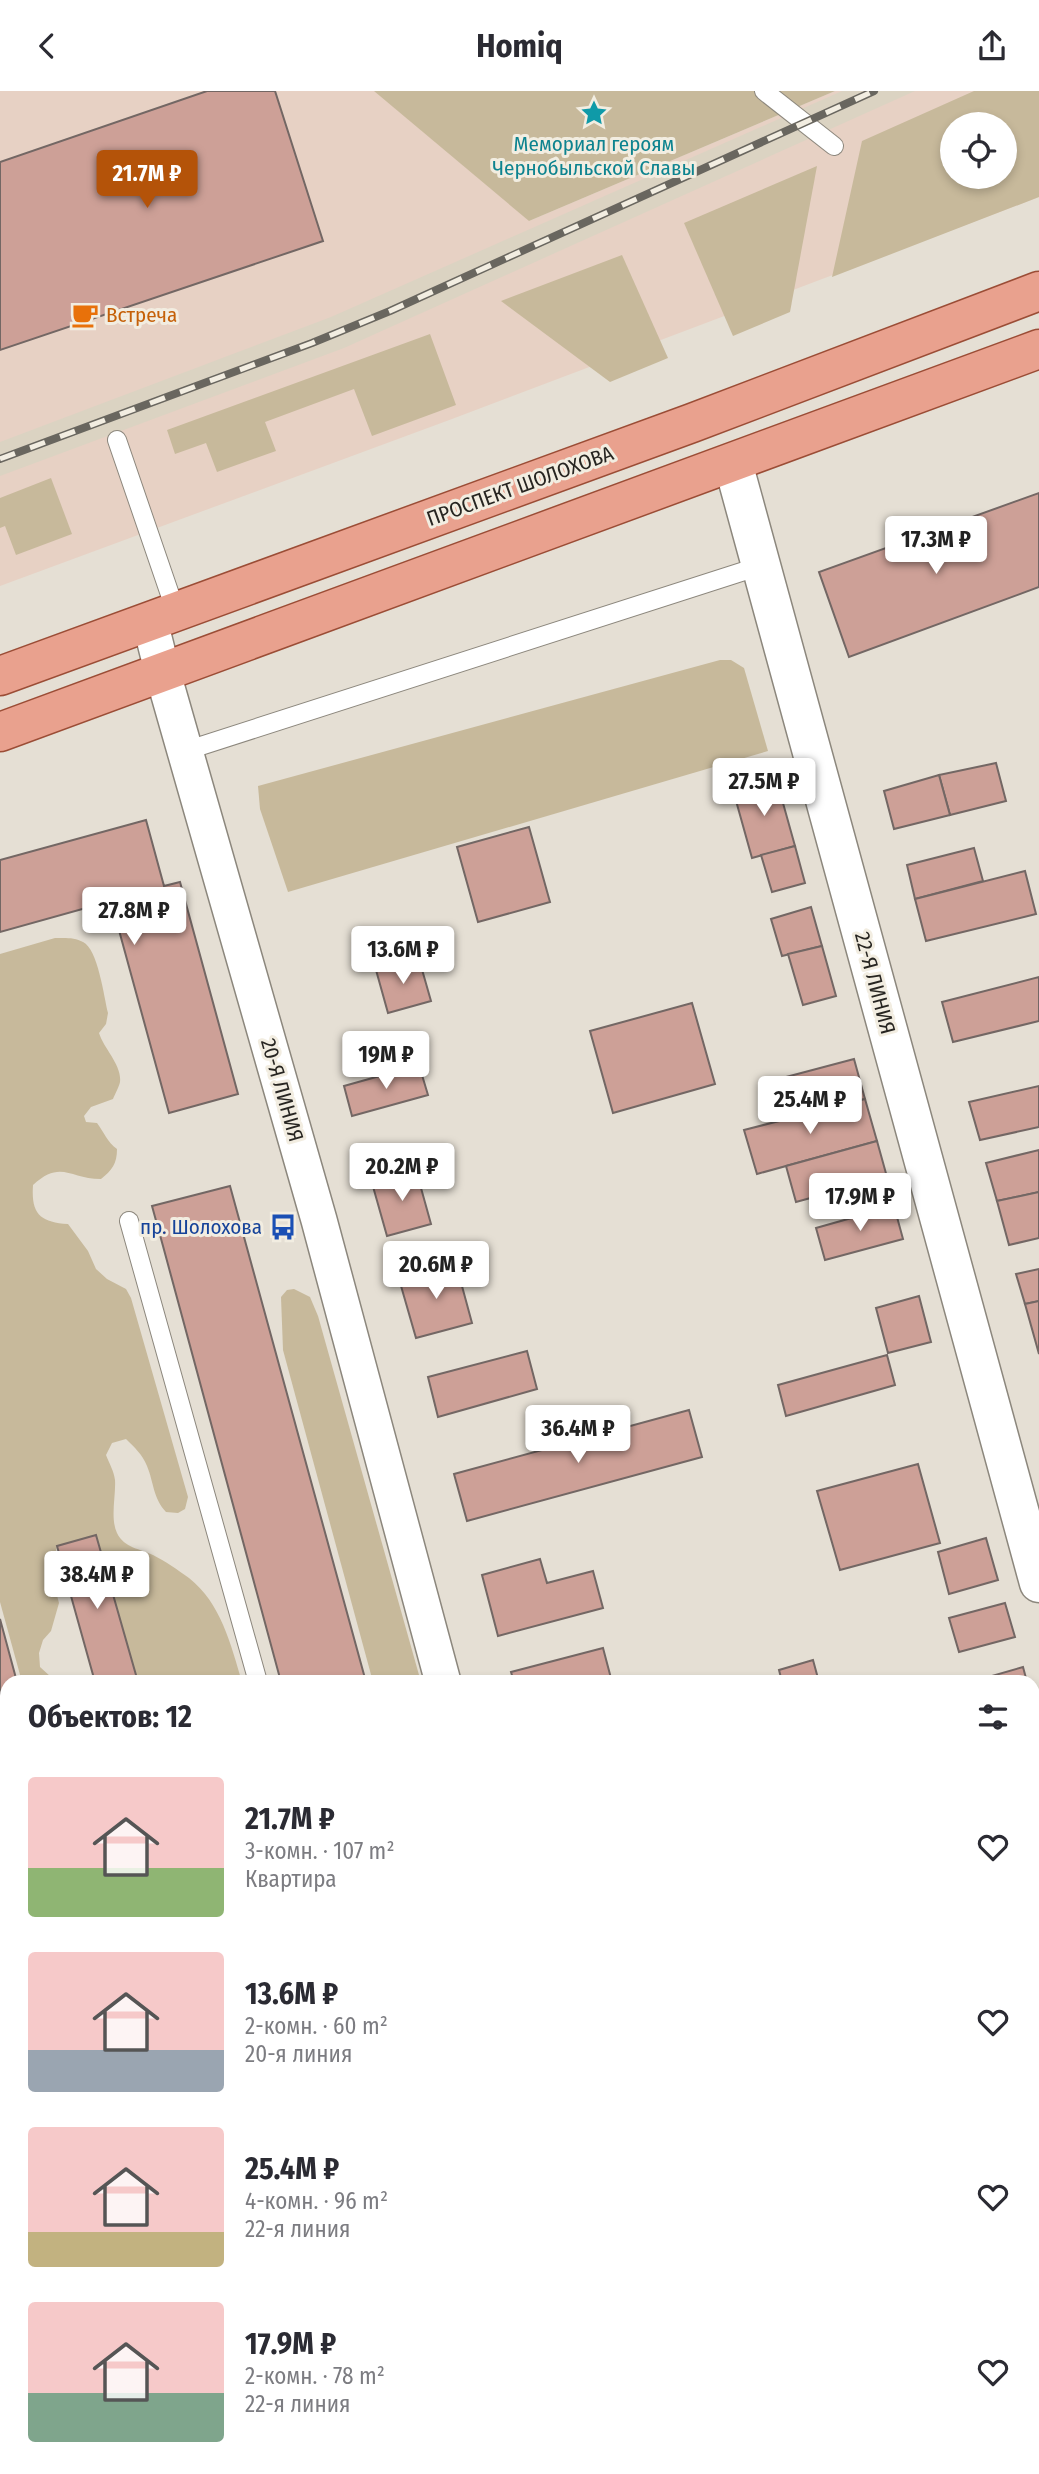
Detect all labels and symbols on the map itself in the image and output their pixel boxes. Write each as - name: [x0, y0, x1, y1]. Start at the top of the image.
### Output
- place icon: Мемориал героям Чернобыльской Славы: [579, 98, 609, 128]
- place label: Мемориал героям Чернобыльской Славы: [493, 131, 695, 181]
- pin: 21.7M ₽: [82, 151, 212, 210]
- cafe icon: Встреча: [70, 300, 100, 330]
- place label: Встреча: [106, 302, 177, 328]
- street label: ПРОСПЕКТ ШОЛОХОВА: [423, 440, 617, 532]
- pin: 17.3M ₽: [871, 517, 1001, 576]
- pin: 27.5M ₽: [699, 759, 829, 818]
- pin: 27.8M ₽: [69, 887, 199, 947]
- pin: 13.6M ₽: [338, 927, 468, 986]
- street label: 22-Я ЛИНИЯ: [849, 929, 901, 1037]
- pin: 19M ₽: [337, 1031, 435, 1091]
- street label: 20-Я ЛИНИЯ: [255, 1035, 309, 1145]
- pin: 25.4M ₽: [745, 1077, 875, 1136]
- pin: 20.2M ₽: [337, 1143, 467, 1203]
- pin: 17.9M ₽: [795, 1173, 925, 1233]
- bus stop icon: пр. Шолохова: [268, 1212, 298, 1242]
- place label: пр. Шолохова: [140, 1214, 262, 1240]
- pin: 20.6M ₽: [371, 1241, 501, 1301]
- pin: 36.4M ₽: [513, 1405, 643, 1465]
- pin: 38.4M ₽: [32, 1551, 162, 1611]

